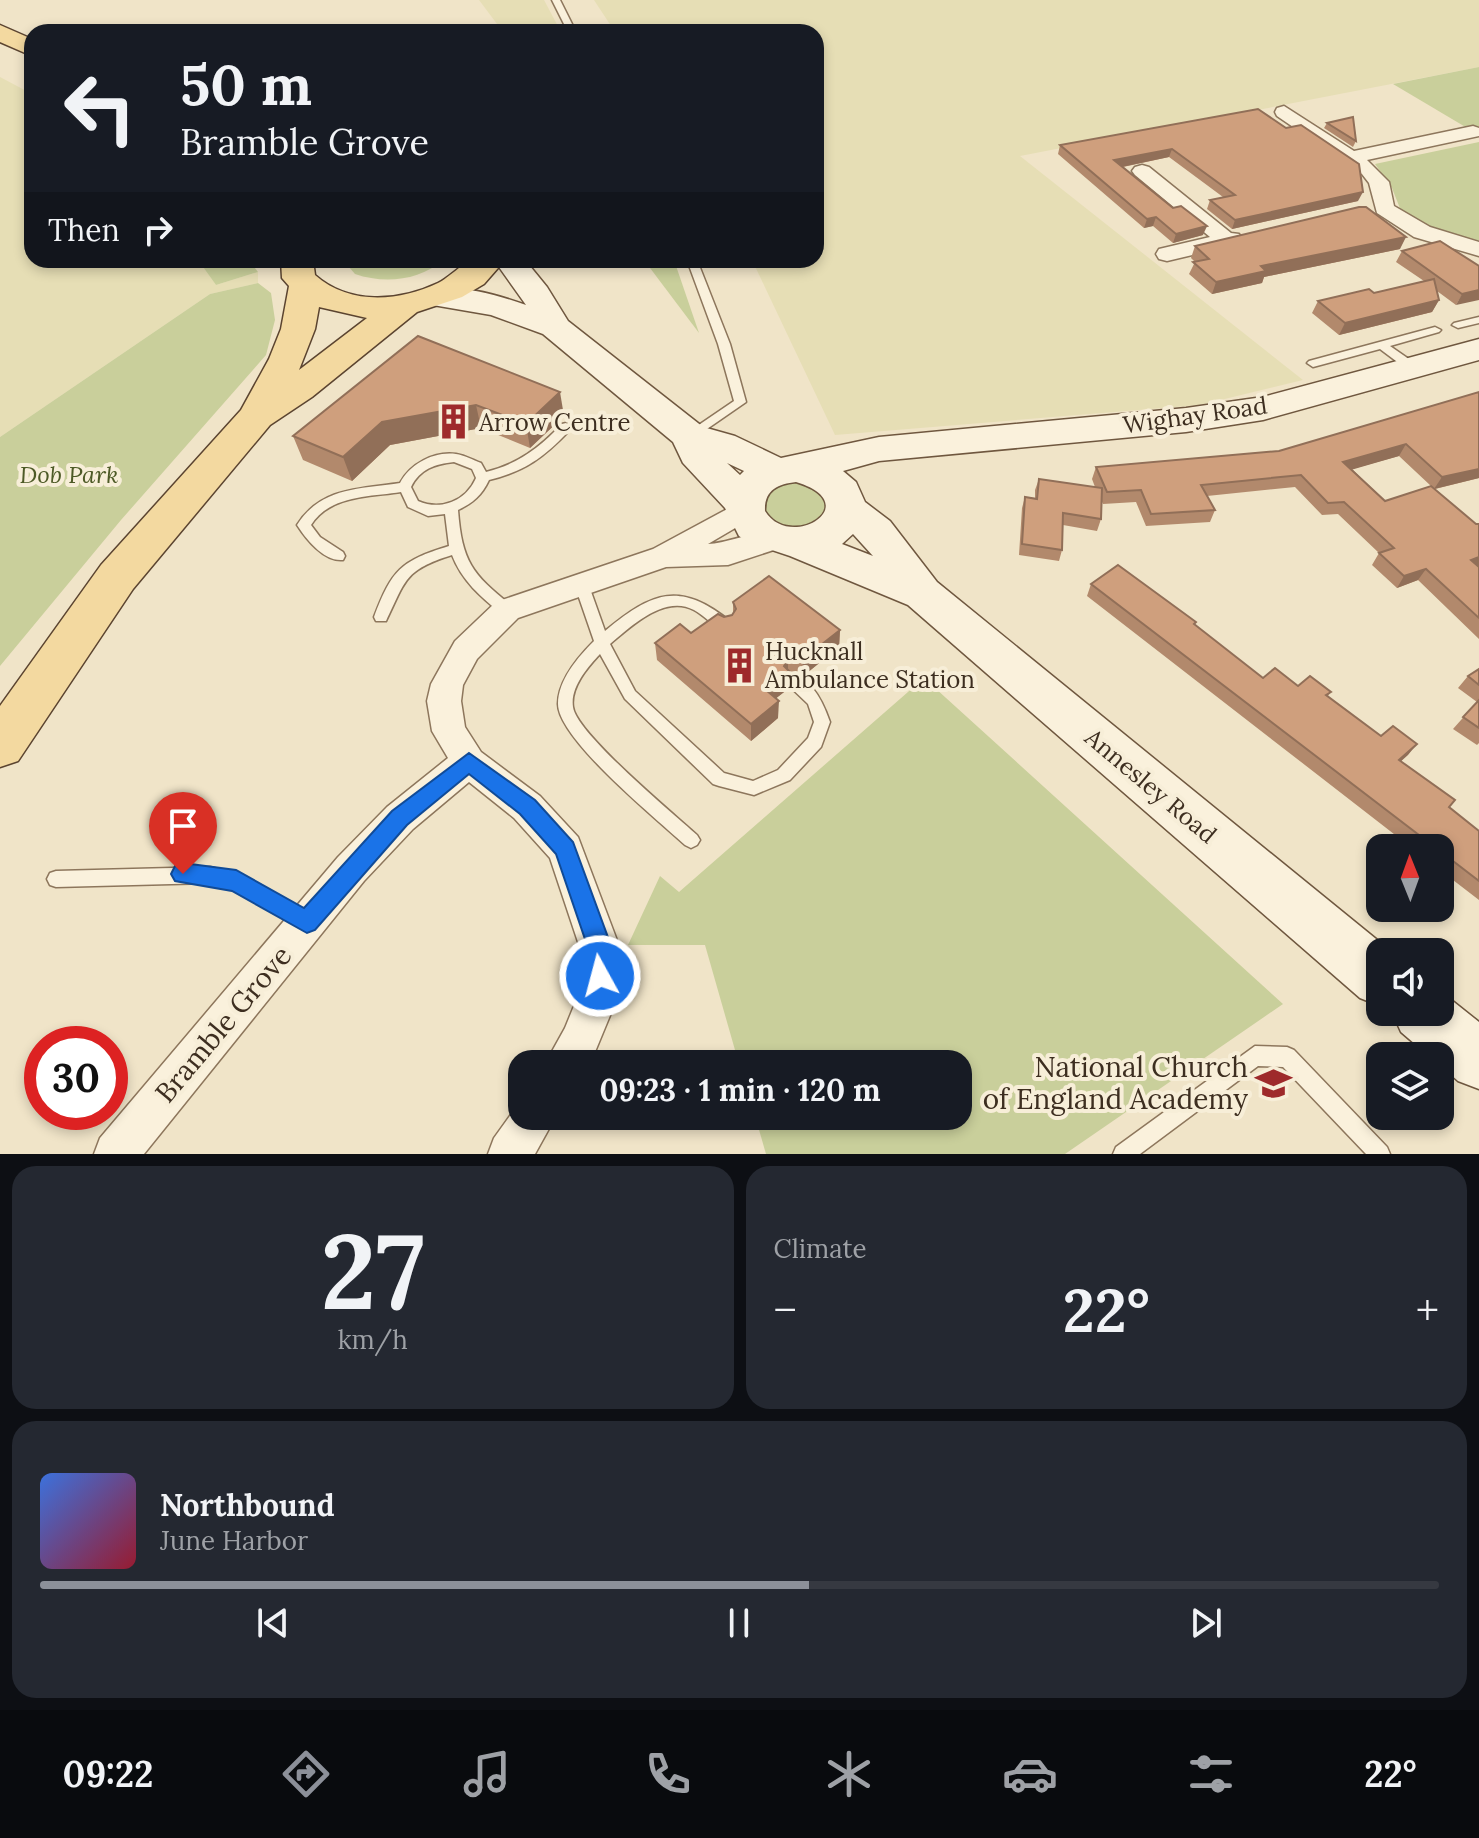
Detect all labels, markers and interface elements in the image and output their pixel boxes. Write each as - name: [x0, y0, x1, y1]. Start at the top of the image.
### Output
- text: 50 m: [180, 49, 312, 120]
- icon: left: [48, 56, 152, 160]
- text: Bramble Grove: [180, 119, 429, 165]
- icon: right: [136, 208, 180, 252]
- text: Then: [48, 211, 120, 249]
- street label: Wighay Road: [1121, 390, 1269, 440]
- building icon: Arrow Centre: [434, 403, 472, 441]
- place label: Arrow Centre: [478, 407, 631, 438]
- park label: Dob Park: [19, 459, 119, 490]
- place label: Hucknall Ambulance Station: [764, 636, 975, 695]
- building icon: Hucknall Ambulance Station: [720, 646, 758, 684]
- street label: Annesley Road: [1078, 721, 1223, 850]
- pin: [149, 792, 217, 874]
- icon: arrive: [161, 804, 205, 848]
- north arrow: [1366, 834, 1454, 922]
- map controls: [1366, 834, 1454, 1130]
- position arrow: [558, 934, 642, 1018]
- street label: Bramble Grove: [147, 938, 299, 1110]
- button: sound: [1366, 938, 1454, 1026]
- speed limit sign: 30: [24, 1026, 128, 1130]
- button: layers: [1366, 1042, 1454, 1130]
- place label: National Church of England Academy: [983, 1049, 1248, 1117]
- school or university icon: National Church of England Academy: [1255, 1064, 1293, 1102]
- text: 09:23 · 1 min · 120 m: [599, 1071, 881, 1109]
- text: 27: [321, 1204, 425, 1337]
- text: Climate: [774, 1232, 867, 1265]
- text: 22°: [1063, 1272, 1150, 1348]
- text: −: [774, 1282, 797, 1338]
- text: +: [1416, 1282, 1439, 1338]
- text: km/h: [338, 1323, 408, 1356]
- text: Northbound: [160, 1486, 335, 1524]
- text: June Harbor: [160, 1524, 308, 1557]
- icon: previous: [251, 1601, 295, 1645]
- icon: pause: [717, 1601, 761, 1645]
- icon: next: [1184, 1601, 1228, 1645]
- icon: directions: [278, 1746, 334, 1802]
- icon: music: [459, 1746, 515, 1802]
- icon: phone: [640, 1746, 696, 1802]
- icon: climate: [821, 1746, 877, 1802]
- icon: car: [1002, 1746, 1058, 1802]
- icon: filters: [1183, 1746, 1239, 1802]
- text: 09:22: [62, 1751, 154, 1797]
- text: 22°: [1364, 1751, 1416, 1797]

